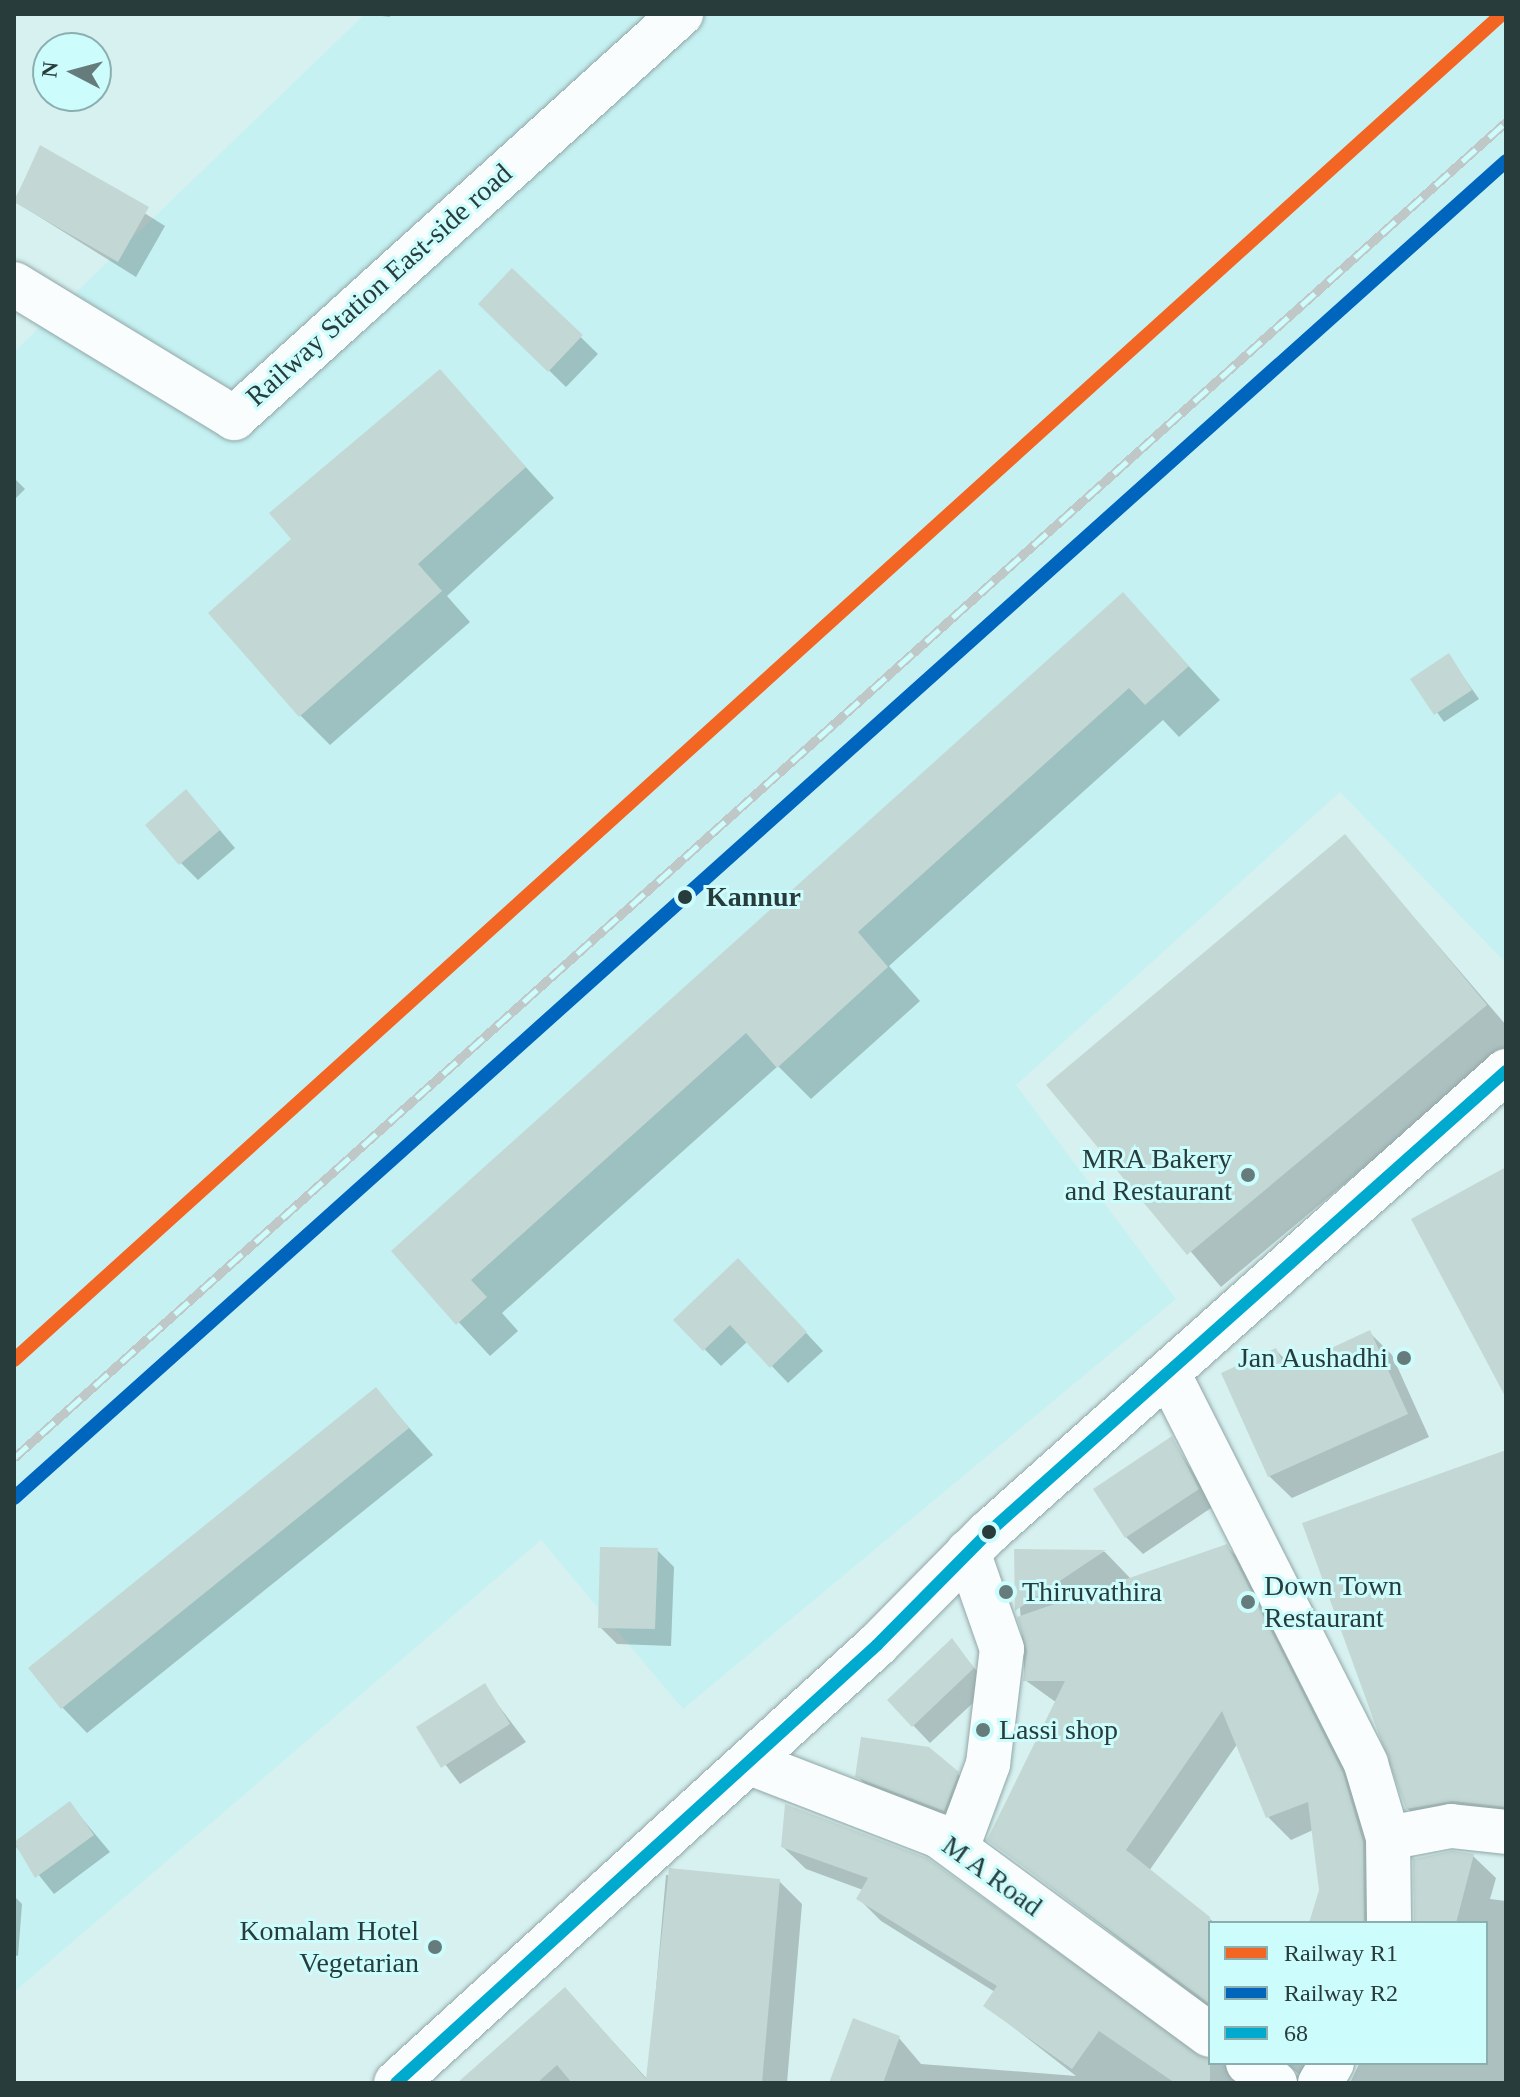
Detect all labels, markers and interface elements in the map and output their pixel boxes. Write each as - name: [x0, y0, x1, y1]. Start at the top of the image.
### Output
- north arrow: [32, 32, 112, 112]
- text: N: [36, 60, 63, 79]
- street label: Railway Station East-side road: [239, 157, 519, 413]
- place label: Kannur: [706, 880, 801, 914]
- marker: Kannur: [671, 883, 699, 911]
- place label: MRA Bakery and Restaurant: [1065, 1142, 1232, 1208]
- marker: MRA Bakery and Restaurant: [1239, 1166, 1257, 1184]
- place label: Jan Aushadhi: [1236, 1341, 1388, 1375]
- marker: Jan Aushadhi: [1395, 1349, 1413, 1367]
- unlabelled marker: [981, 1524, 997, 1540]
- place label: Down Town Restaurant: [1264, 1569, 1403, 1635]
- place label: Thiruvathira: [1022, 1575, 1162, 1609]
- marker: Thiruvathira: [997, 1583, 1015, 1601]
- marker: Down Town Restaurant: [1239, 1593, 1257, 1611]
- place label: Lassi shop: [999, 1713, 1118, 1747]
- marker: Lassi shop: [974, 1721, 992, 1739]
- street label: M A Road: [934, 1828, 1050, 1924]
- place label: Komalam Hotel Vegetarian: [239, 1914, 419, 1980]
- legend: [1208, 1921, 1488, 2065]
- marker: Komalam Hotel Vegetarian: [426, 1938, 444, 1956]
- text: Railway R1: [1284, 1940, 1398, 1966]
- text: Railway R2: [1284, 1980, 1398, 2006]
- text: 68: [1284, 2020, 1308, 2046]

